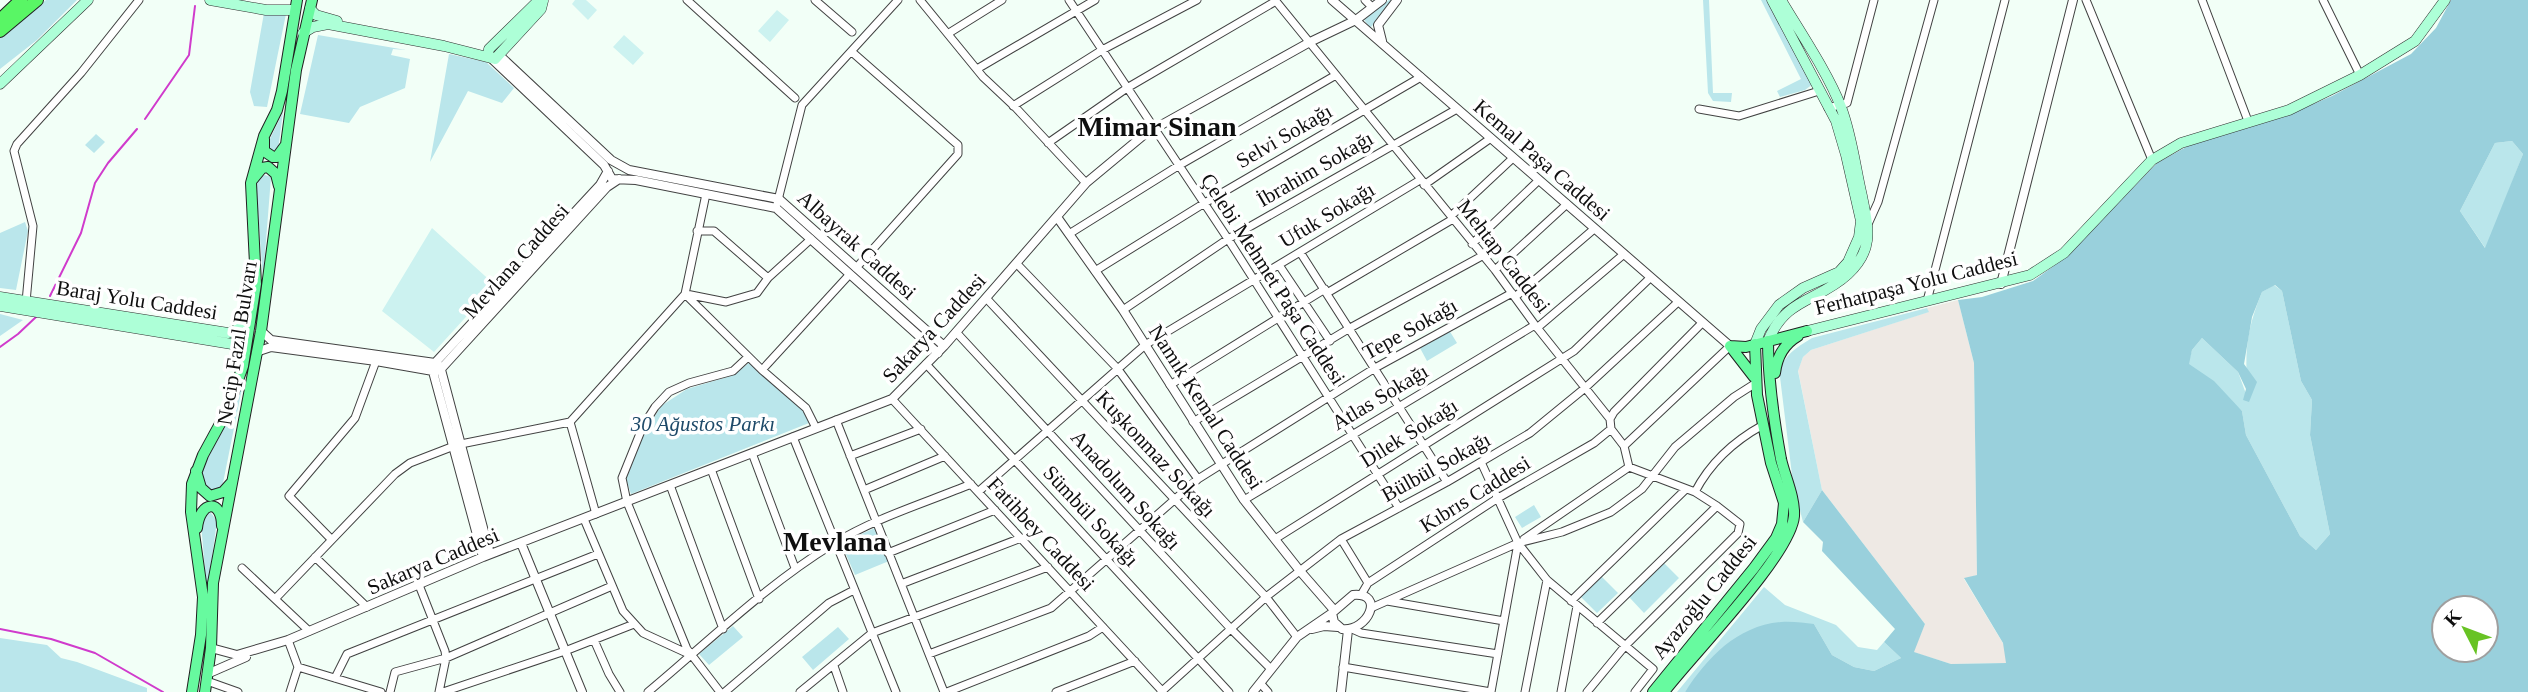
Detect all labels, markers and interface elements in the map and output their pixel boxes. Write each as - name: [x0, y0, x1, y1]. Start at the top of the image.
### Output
- street label: Kemal Paşa Caddesi: [1469, 94, 1615, 226]
- street label: Selvi Sokağı: [1232, 99, 1336, 173]
- district label: Mimar Sinan: [1078, 111, 1237, 142]
- street label: İbrahim Sokağı: [1253, 126, 1377, 212]
- street label: Çelebi Mehmet Paşa Caddesi: [1196, 169, 1350, 389]
- street label: Ufuk Sokağı: [1275, 177, 1379, 253]
- street label: Albayrak Caddesi: [793, 186, 921, 305]
- street label: Mehtap Caddesi: [1452, 195, 1556, 318]
- street label: Mevlana Caddesi: [458, 198, 574, 323]
- street label: Ferhatpaşa Yolu Caddesi: [1812, 246, 2020, 320]
- street label: Necip Fazıl Bulvarı: [212, 259, 262, 427]
- street label: Sakarya Caddesi: [877, 268, 991, 388]
- street label: Baraj Yolu Caddesi: [55, 275, 219, 325]
- street label: Tepe Sokağı: [1359, 293, 1461, 365]
- street label: Namık Kemal Caddesi: [1144, 320, 1268, 494]
- street label: Atlas Sokağı: [1328, 359, 1433, 435]
- street label: Kuşkonmaz Sokağı: [1091, 386, 1221, 522]
- street label: Dilek Sokağı: [1356, 394, 1462, 472]
- park label: 30 Ağustos Parkı: [630, 412, 775, 436]
- street label: Anadolum Sokağı: [1066, 425, 1186, 555]
- street label: Bülbül Sokağı: [1377, 427, 1495, 507]
- street label: Kıbrıs Caddesi: [1415, 451, 1535, 537]
- street label: Sümbül Sokağı: [1038, 461, 1144, 571]
- street label: Fatihbey Caddesi: [982, 472, 1100, 596]
- street label: Sakarya Caddesi: [364, 522, 503, 600]
- district label: Mevlana: [783, 526, 887, 557]
- street label: Ayazoğlu Caddesi: [1647, 530, 1761, 664]
- north arrow: [2430, 594, 2500, 664]
- text: K: [2440, 605, 2466, 630]

